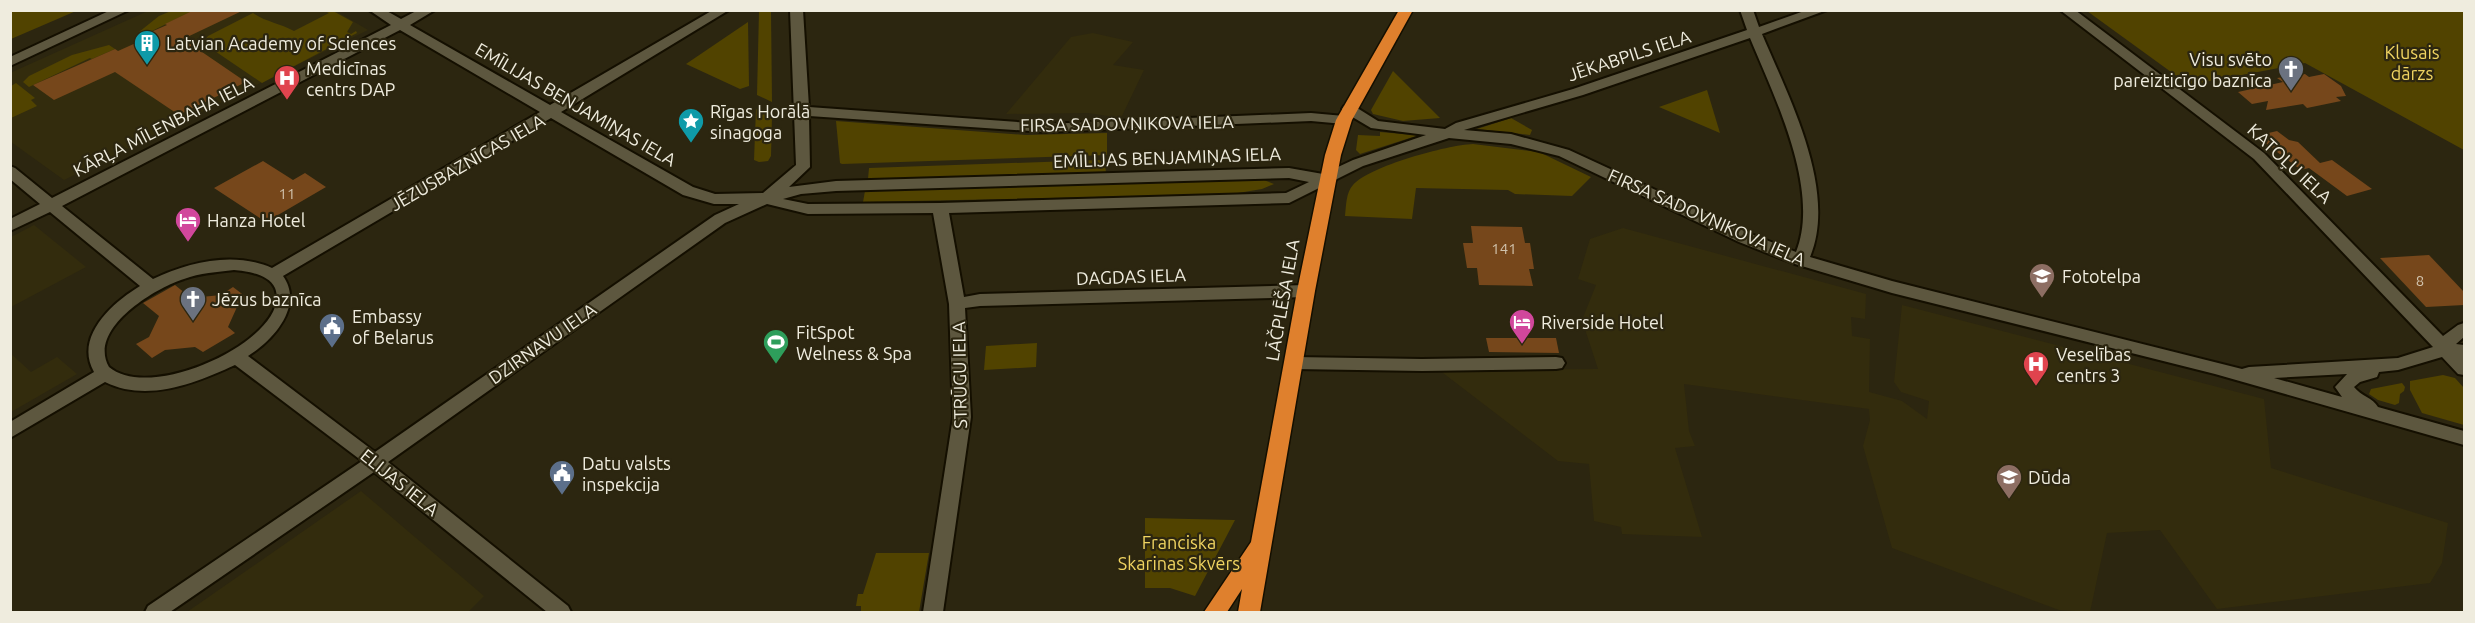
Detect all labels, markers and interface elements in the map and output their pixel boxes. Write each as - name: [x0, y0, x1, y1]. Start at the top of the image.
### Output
- street label: JĒKABPILS IELA: [1565, 26, 1693, 84]
- building icon: Latvian Academy of Sciences: [132, 28, 162, 66]
- place label: Latvian Academy of Sciences: [166, 33, 397, 53]
- street label: EMĪLIJAS BENJAMIŅAS IELA: [472, 38, 680, 170]
- park label: Klusais dārzs: [2384, 42, 2440, 83]
- place label: Visu svēto pareizticīgo baznīca: [2113, 49, 2272, 90]
- church icon: Visu svēto pareizticīgo baznīca: [2276, 54, 2306, 92]
- place label: Medicīnas centrs DAP: [306, 58, 396, 99]
- hospital icon: Medicīnas centrs DAP: [272, 63, 302, 101]
- street label: KĀRĻA MĪLENBAHA IELA: [69, 72, 257, 180]
- place label: Rīgas Horālā sinagoga: [710, 101, 810, 142]
- place icon: Rīgas Horālā sinagoga: [676, 106, 706, 144]
- street label: JĒZUSBAZNĪCAS IELA: [386, 109, 548, 214]
- street label: FIRSA SADOVŅIKOVA IELA: [1020, 111, 1234, 135]
- street label: KATOĻU IELA: [2244, 119, 2336, 207]
- street label: EMĪLIJAS BENJAMIŅAS IELA: [1053, 143, 1282, 171]
- street label: FIRSA SADOVŅIKOVA IELA: [1605, 164, 1809, 270]
- house number: 11: [279, 185, 295, 202]
- hotel icon: Hanza Hotel: [173, 205, 203, 243]
- place label: Hanza Hotel: [207, 210, 306, 230]
- street label: LĀČPLĒŠA IELA: [1260, 237, 1303, 363]
- house number: 141: [1491, 240, 1517, 257]
- school or university icon: Fototelpa: [2027, 261, 2057, 299]
- street label: DAGDAS IELA: [1076, 264, 1187, 288]
- place label: Fototelpa: [2062, 266, 2141, 286]
- house number: 8: [2416, 272, 2424, 289]
- church icon: Jēzus baznīca: [178, 284, 208, 322]
- place label: Jēzus baznīca: [212, 289, 322, 309]
- street label: DZIRNAVU IELA: [485, 298, 600, 387]
- place label: Embassy of Belarus: [352, 306, 434, 347]
- hotel icon: Riverside Hotel: [1507, 307, 1537, 345]
- public building icon: Embassy of Belarus: [317, 311, 347, 349]
- place label: Riverside Hotel: [1541, 312, 1664, 332]
- street label: STRŪGU IELA: [948, 321, 970, 429]
- place label: FitSpot Welness & Spa: [796, 322, 912, 363]
- sports icon: FitSpot Welness & Spa: [761, 327, 791, 365]
- place label: Veselības centrs 3: [2056, 344, 2131, 385]
- hospital icon: Veselības centrs 3: [2021, 349, 2051, 387]
- street label: ELIJAS IELA: [357, 445, 443, 520]
- place label: Datu valsts inspekcija: [582, 453, 671, 494]
- public building icon: Datu valsts inspekcija: [547, 458, 577, 496]
- school or university icon: Dūda: [1994, 462, 2024, 500]
- place label: Dūda: [2028, 467, 2071, 487]
- park label: Franciska Skarinas Skvērs: [1118, 532, 1240, 573]

